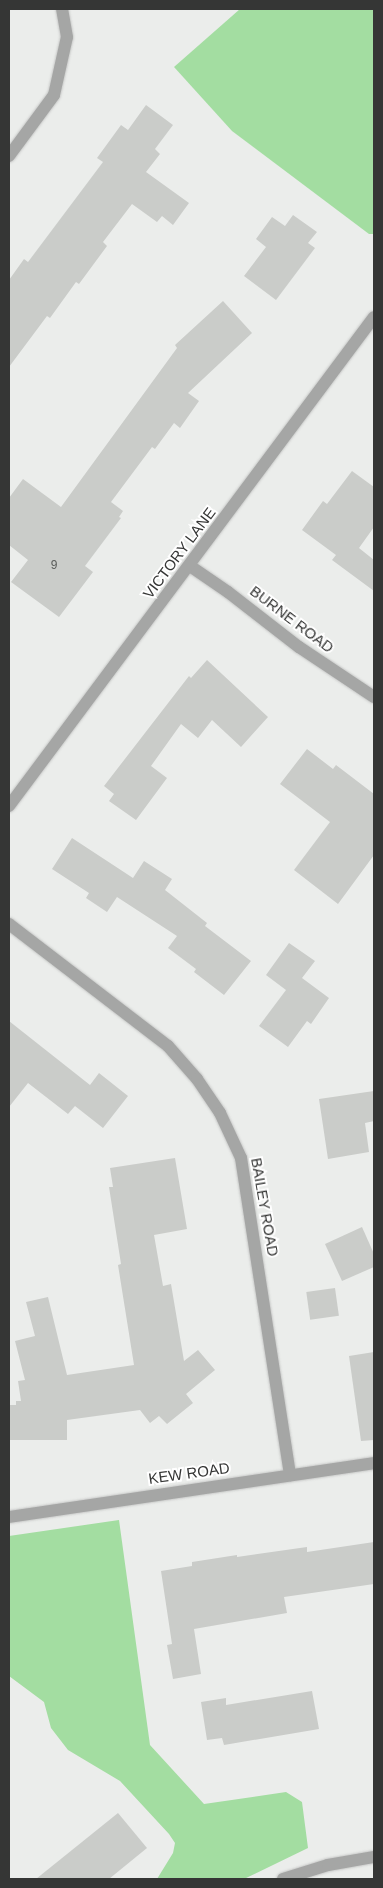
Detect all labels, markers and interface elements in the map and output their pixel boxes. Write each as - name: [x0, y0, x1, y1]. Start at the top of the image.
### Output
- street label: VICTORY LANE: [139, 504, 219, 602]
- house number: 9: [51, 559, 57, 573]
- street label: BURNE ROAD: [247, 582, 337, 656]
- street label: BAILEY ROAD: [247, 1156, 283, 1258]
- street label: KEW ROAD: [147, 1458, 231, 1488]

